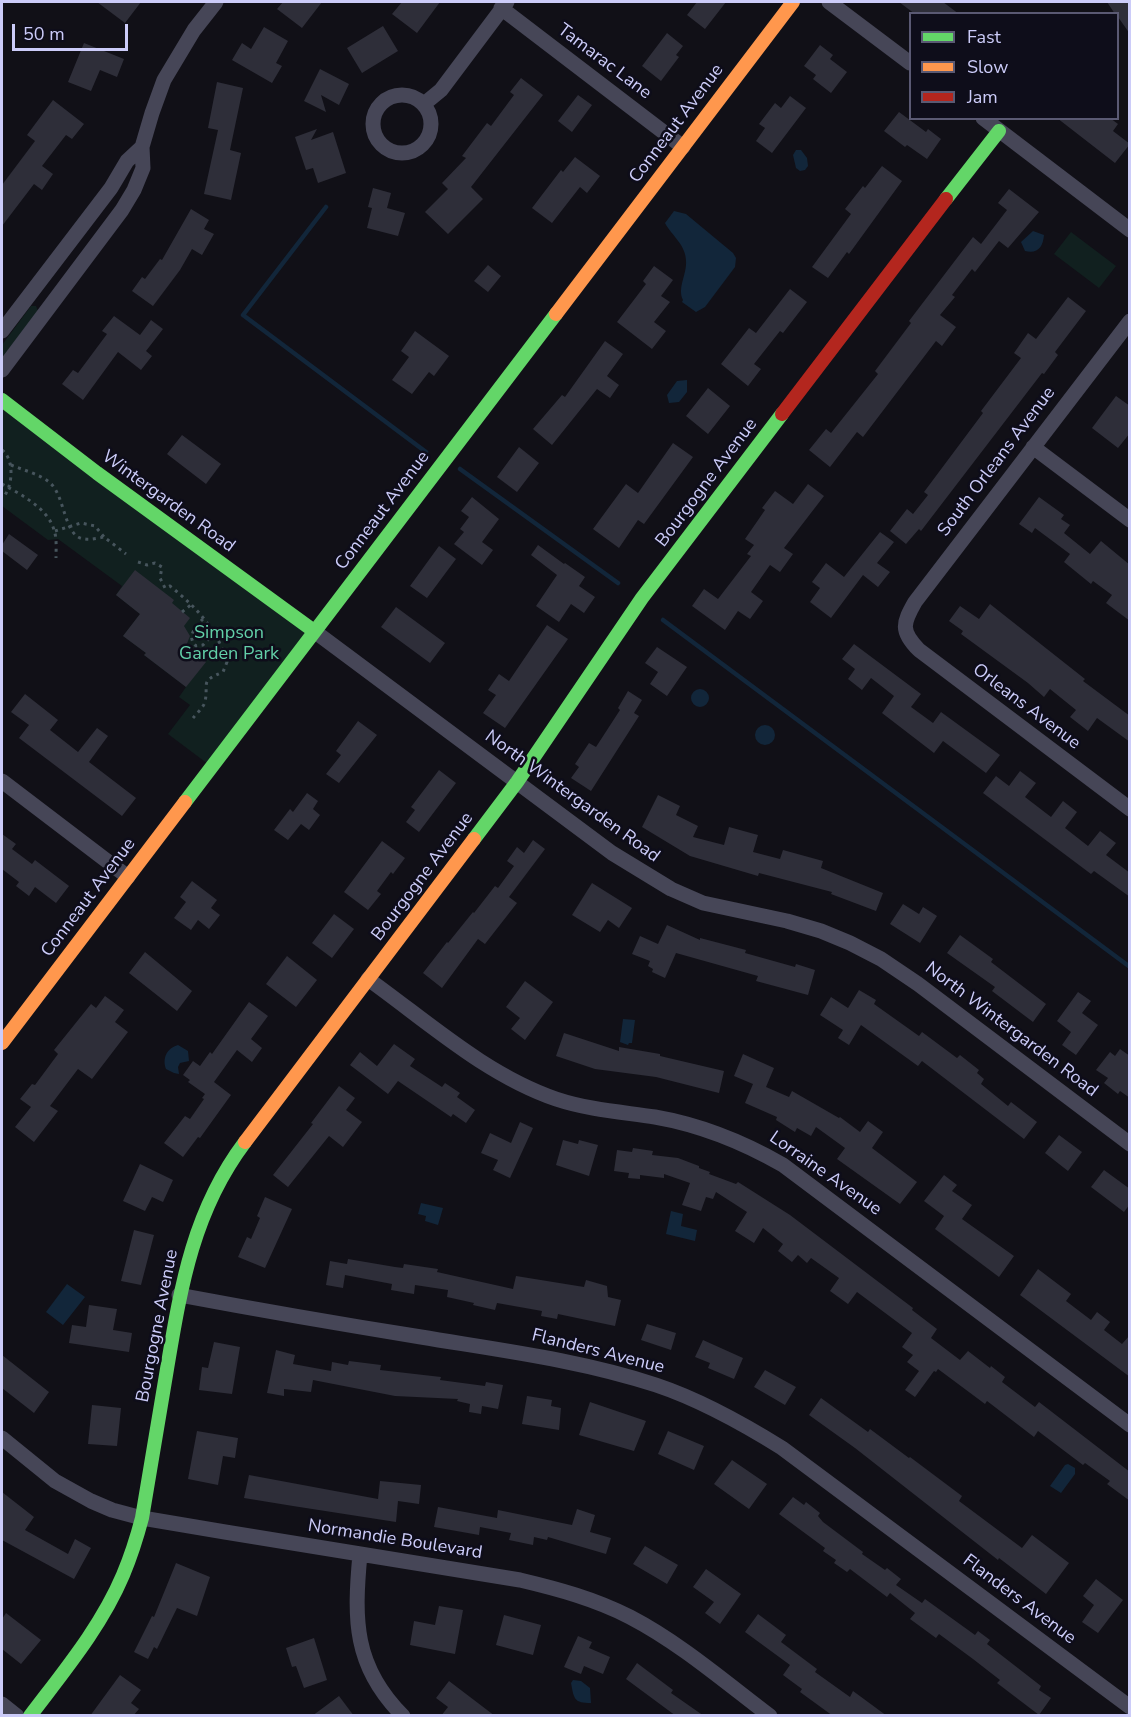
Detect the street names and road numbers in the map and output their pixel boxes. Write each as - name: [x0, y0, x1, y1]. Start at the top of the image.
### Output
- street label: Tamarac Lane: [553, 20, 655, 104]
- street label: Conneaut Avenue: [625, 60, 729, 188]
- street label: South Orleans Avenue: [934, 383, 1060, 541]
- street label: Bourgogne Avenue: [652, 414, 762, 552]
- street label: Wintergarden Road: [97, 446, 239, 558]
- street label: Conneaut Avenue: [331, 447, 435, 575]
- street label: Orleans Avenue: [968, 659, 1084, 755]
- street label: North Wintergarden Road: [480, 726, 664, 868]
- street label: Bourgogne Avenue: [368, 808, 478, 946]
- street label: Conneaut Avenue: [37, 834, 141, 962]
- street label: North Wintergarden Road: [920, 958, 1102, 1102]
- street label: Lorraine Avenue: [765, 1127, 885, 1221]
- street label: Bourgogne Avenue: [133, 1248, 183, 1404]
- street label: Flanders Avenue: [529, 1325, 667, 1379]
- street label: Normandie Boulevard: [306, 1516, 484, 1564]
- street label: Flanders Avenue: [958, 1550, 1080, 1650]

